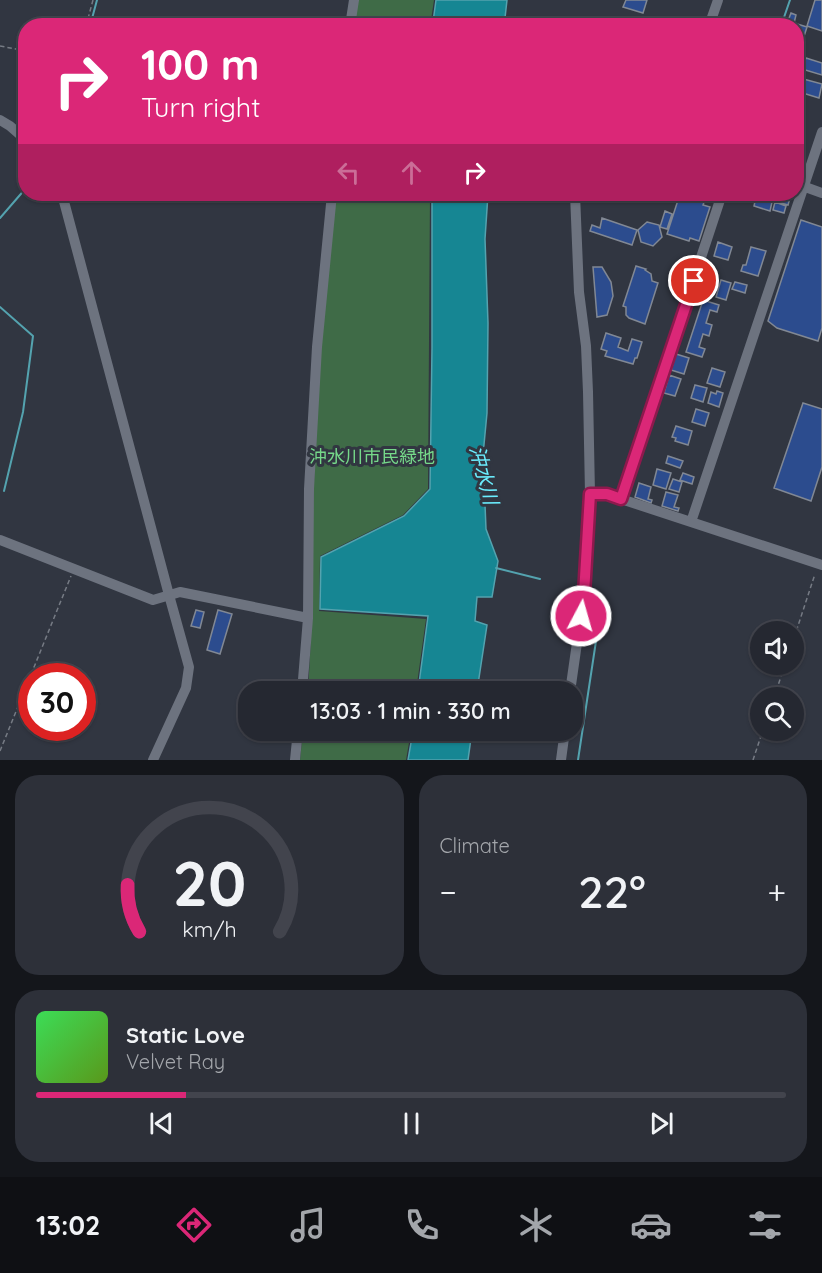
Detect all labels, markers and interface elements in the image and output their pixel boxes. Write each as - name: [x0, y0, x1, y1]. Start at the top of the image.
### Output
- text: 100 m: [141, 38, 259, 91]
- icon: right: [42, 42, 120, 120]
- text: Turn right: [141, 90, 260, 124]
- icon: left: [332, 156, 365, 189]
- icon: ahead: [395, 156, 428, 189]
- icon: right: [458, 156, 491, 189]
- pin: [668, 255, 719, 306]
- icon: arrive: [677, 264, 710, 297]
- water label: 沖水川: [465, 443, 505, 509]
- park label: 沖水川市民緑地: [309, 445, 435, 468]
- position arrow: [549, 584, 613, 648]
- map controls: [750, 621, 804, 741]
- button: sound: [750, 621, 804, 675]
- speed limit sign: 30: [18, 663, 96, 741]
- button: search: [750, 687, 804, 741]
- text: 13:03 · 1 min · 330 m: [310, 697, 511, 725]
- text: Climate: [440, 833, 510, 858]
- text: 20: [172, 844, 246, 922]
- text: 22°: [578, 863, 646, 919]
- text: −: [440, 871, 457, 912]
- text: +: [767, 871, 786, 912]
- text: km/h: [182, 916, 236, 942]
- text: Static Love: [126, 1021, 245, 1049]
- text: Velvet Ray: [126, 1049, 225, 1074]
- icon: previous: [145, 1107, 178, 1140]
- icon: pause: [395, 1107, 428, 1140]
- icon: next: [645, 1107, 678, 1140]
- icon: directions: [173, 1204, 215, 1246]
- icon: music: [287, 1204, 329, 1246]
- icon: phone: [401, 1204, 443, 1246]
- icon: climate: [515, 1204, 557, 1246]
- icon: car: [630, 1204, 672, 1246]
- icon: filters: [744, 1204, 786, 1246]
- text: 13:02: [36, 1208, 100, 1242]

